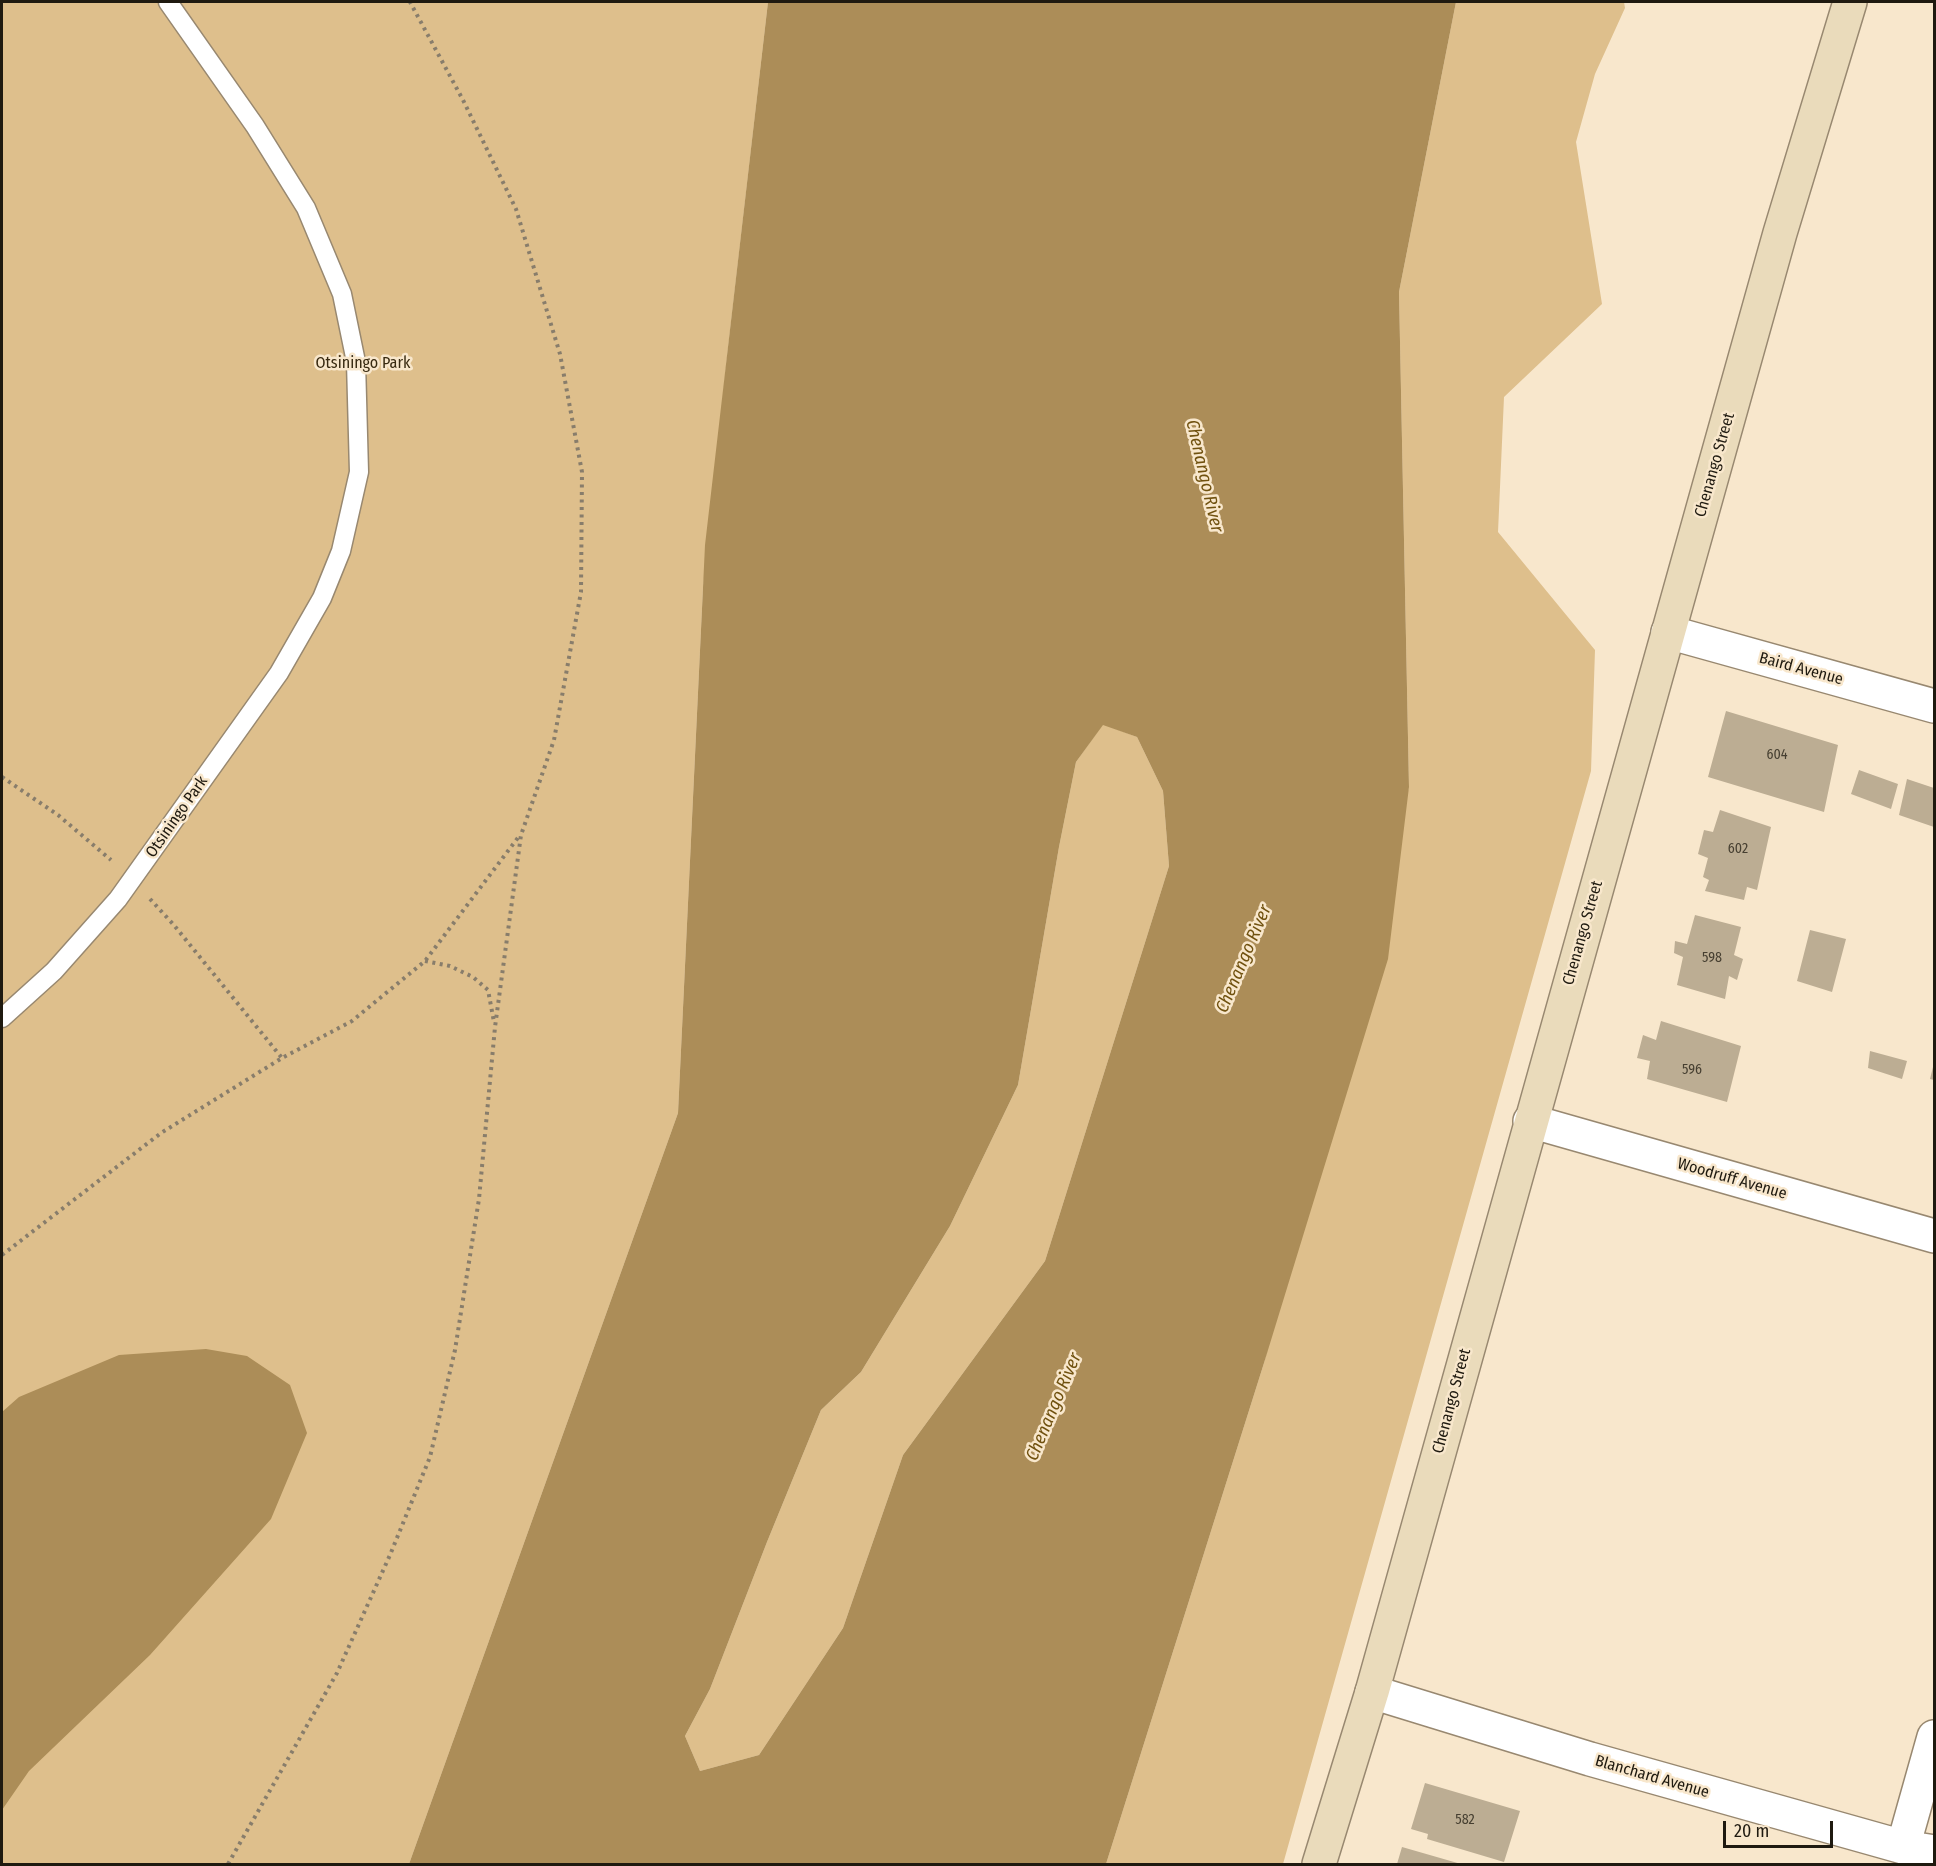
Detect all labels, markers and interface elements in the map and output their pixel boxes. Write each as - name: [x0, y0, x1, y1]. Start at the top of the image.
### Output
- park label: Otsiningo Park: [316, 354, 410, 374]
- street label: Chenango Street: [1691, 411, 1739, 519]
- water label: Chenango River: [1181, 418, 1227, 534]
- street label: Baird Avenue: [1757, 649, 1845, 689]
- house number: 604: [1766, 747, 1788, 763]
- street label: Otsiningo Park: [142, 773, 212, 861]
- house number: 602: [1728, 841, 1748, 857]
- street label: Chenango Street: [1559, 879, 1607, 987]
- water label: Chenango River: [1212, 902, 1276, 1016]
- house number: 598: [1702, 950, 1722, 966]
- house number: 596: [1682, 1062, 1702, 1078]
- street label: Woodruff Avenue: [1675, 1154, 1789, 1204]
- street label: Chenango Street: [1429, 1346, 1475, 1456]
- water label: Chenango River: [1022, 1350, 1086, 1464]
- street label: Blanchard Avenue: [1593, 1752, 1711, 1802]
- scale bar: [1726, 1809, 1836, 1847]
- house number: 582: [1455, 1812, 1475, 1828]
- text: 20 m: [1734, 1820, 1769, 1842]

